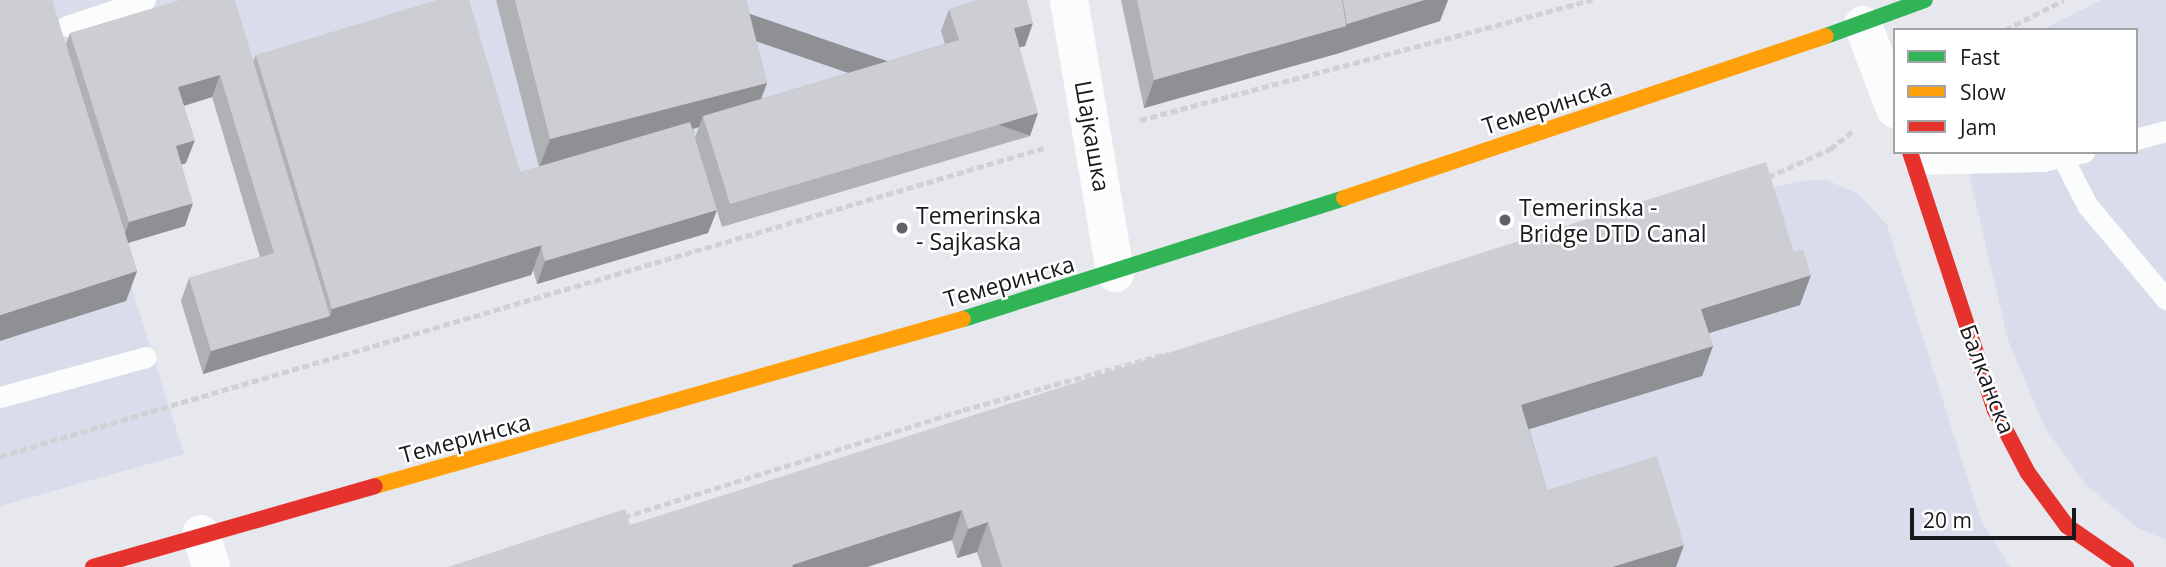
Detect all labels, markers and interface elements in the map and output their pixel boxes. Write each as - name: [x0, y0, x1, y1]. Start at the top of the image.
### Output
- legend: [1893, 28, 2138, 154]
- text: Fast: [1960, 43, 2000, 71]
- street label: Темеринска: [1479, 72, 1615, 140]
- street label: Шајкашка: [1070, 78, 1116, 194]
- text: Slow: [1960, 78, 2006, 106]
- text: Jam: [1960, 113, 1997, 141]
- place label: Temerinska - Bridge DTD Canal: [1519, 193, 1706, 247]
- place label: Temerinska - Sajkaska: [916, 201, 1041, 255]
- marker: Temerinska - Bridge DTD Canal: [1497, 212, 1513, 228]
- marker: Temerinska - Sajkaska: [894, 220, 910, 236]
- street label: Темеринска: [941, 249, 1077, 313]
- street label: Балканска: [1955, 320, 2021, 438]
- street label: Темеринска: [397, 407, 533, 469]
- scale bar: [1914, 494, 2080, 538]
- text: 20 m: [1923, 506, 1972, 534]

